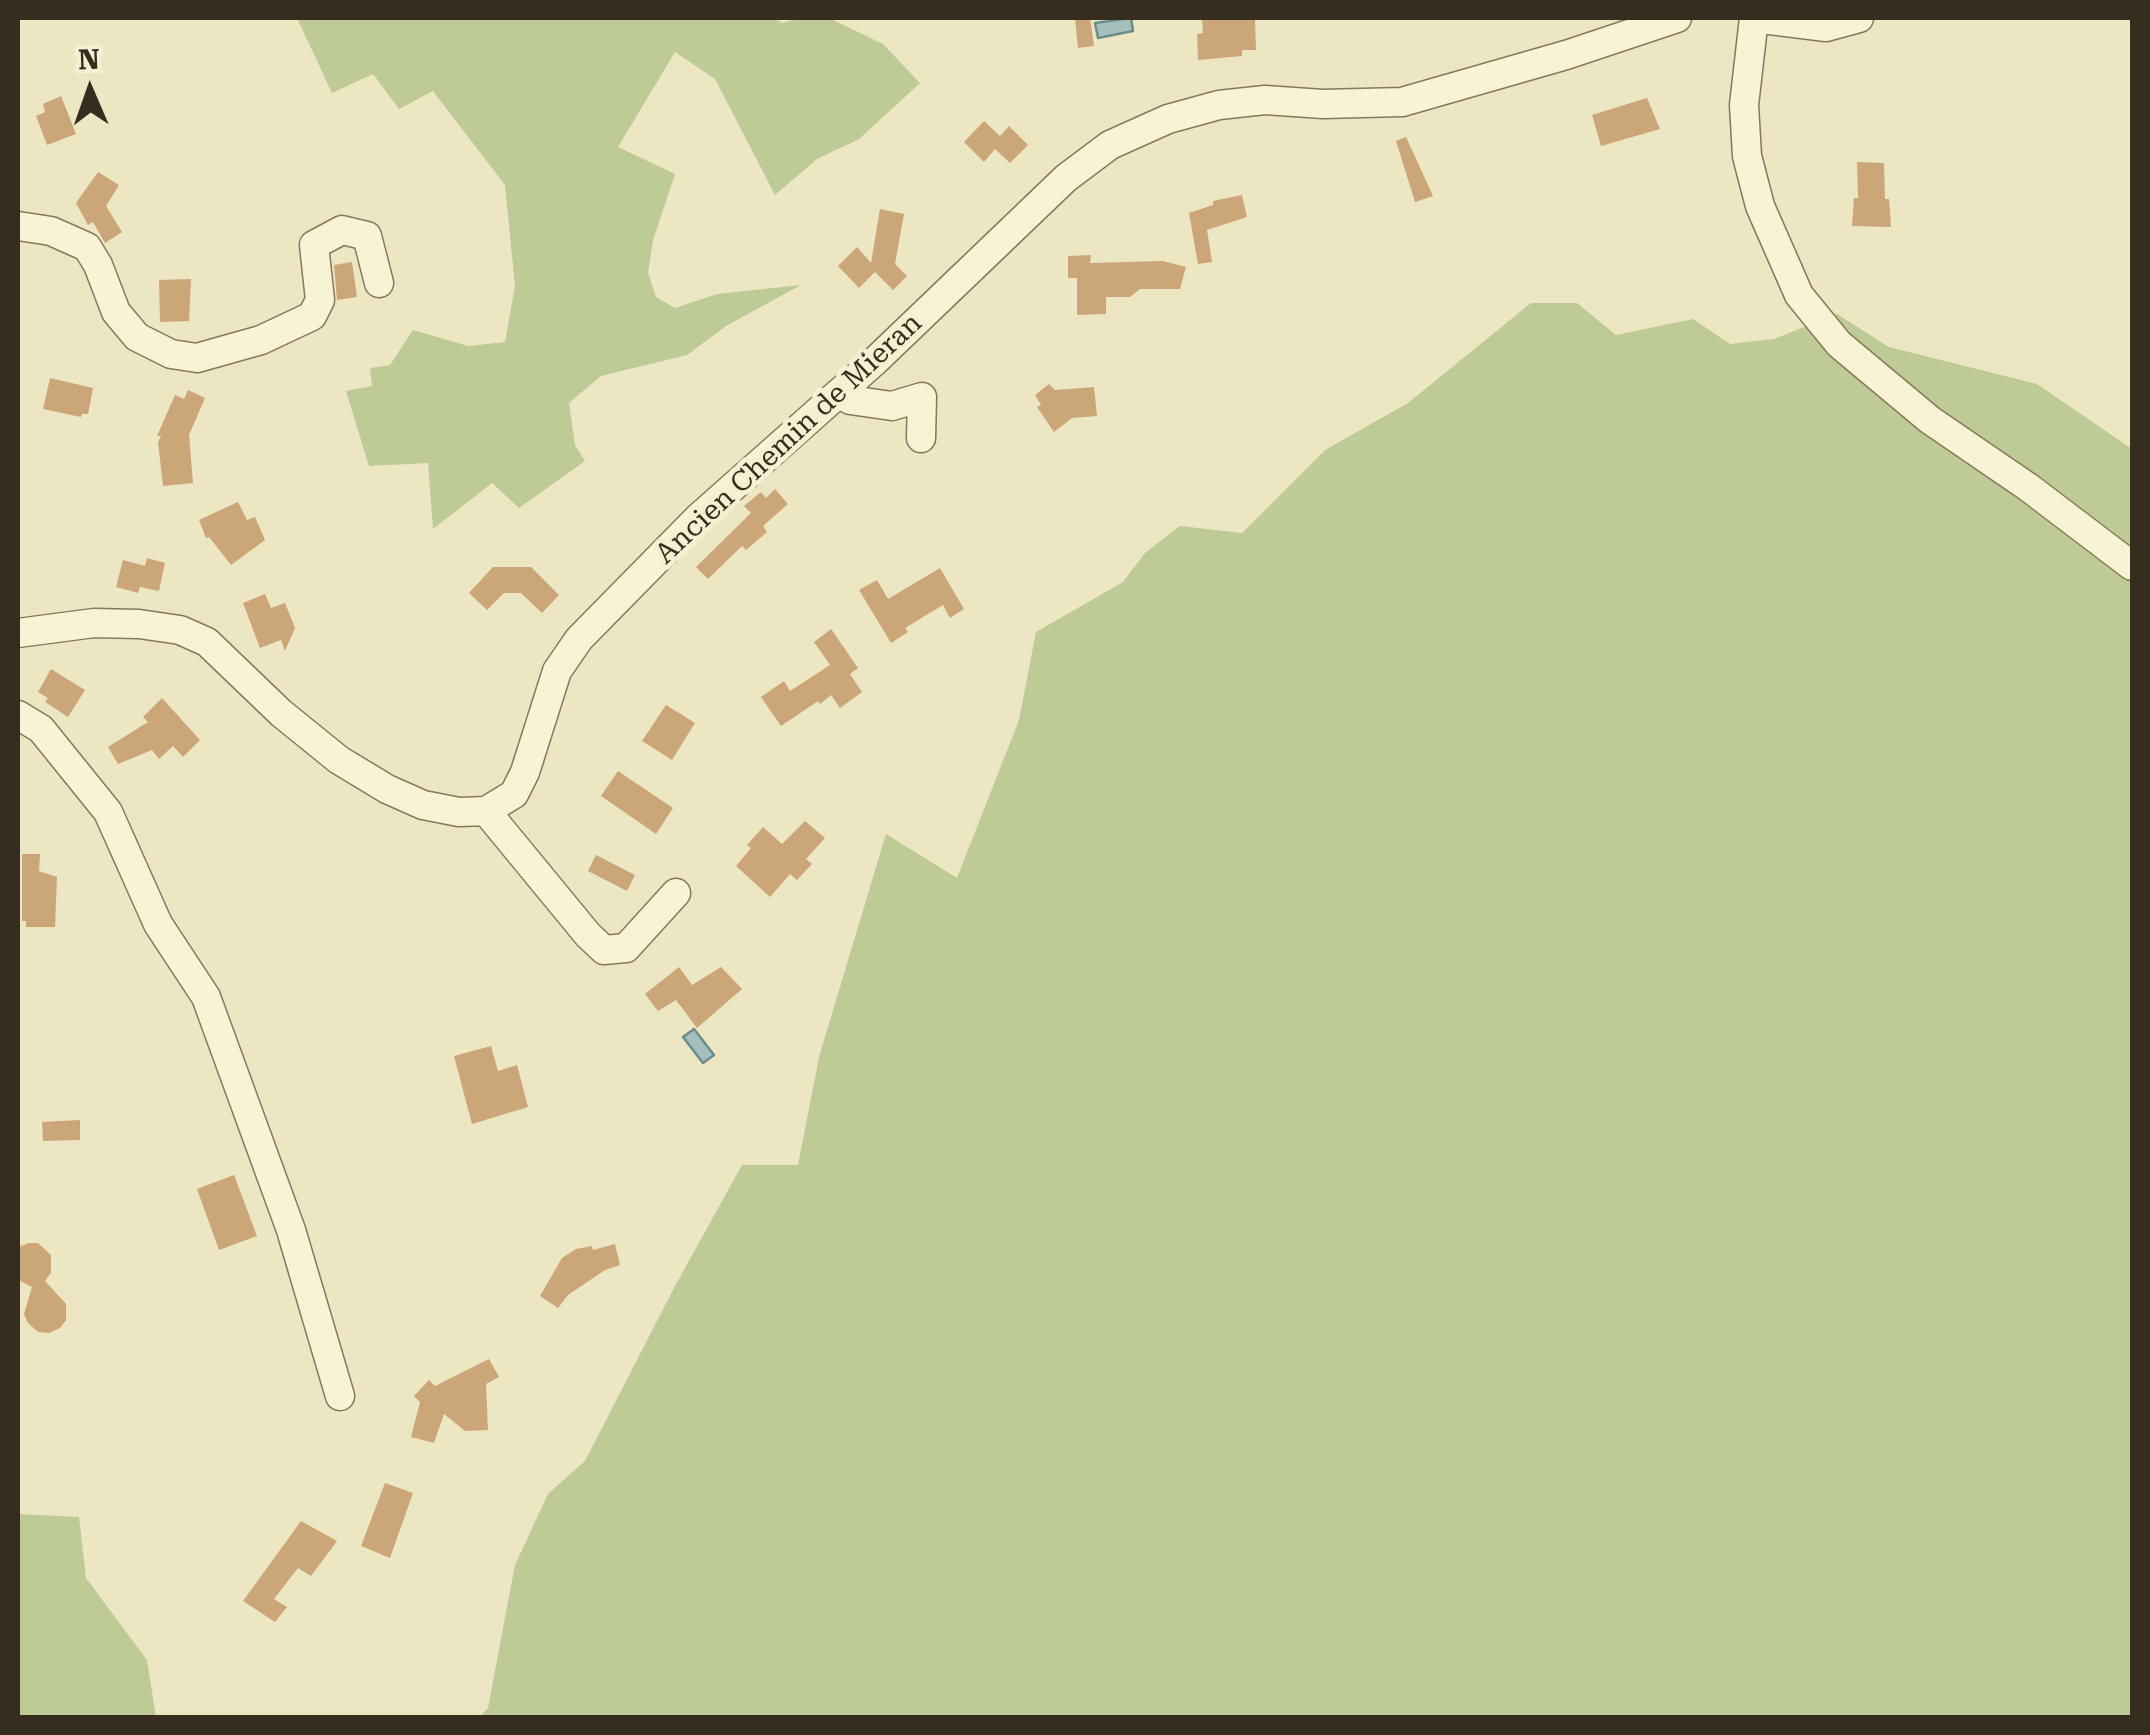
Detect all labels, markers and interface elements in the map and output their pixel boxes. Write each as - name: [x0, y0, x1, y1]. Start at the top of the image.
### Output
- north arrow: [40, 40, 140, 140]
- text: N: [78, 43, 100, 76]
- street label: Ancien Chemin de Mieran: [649, 307, 929, 571]

